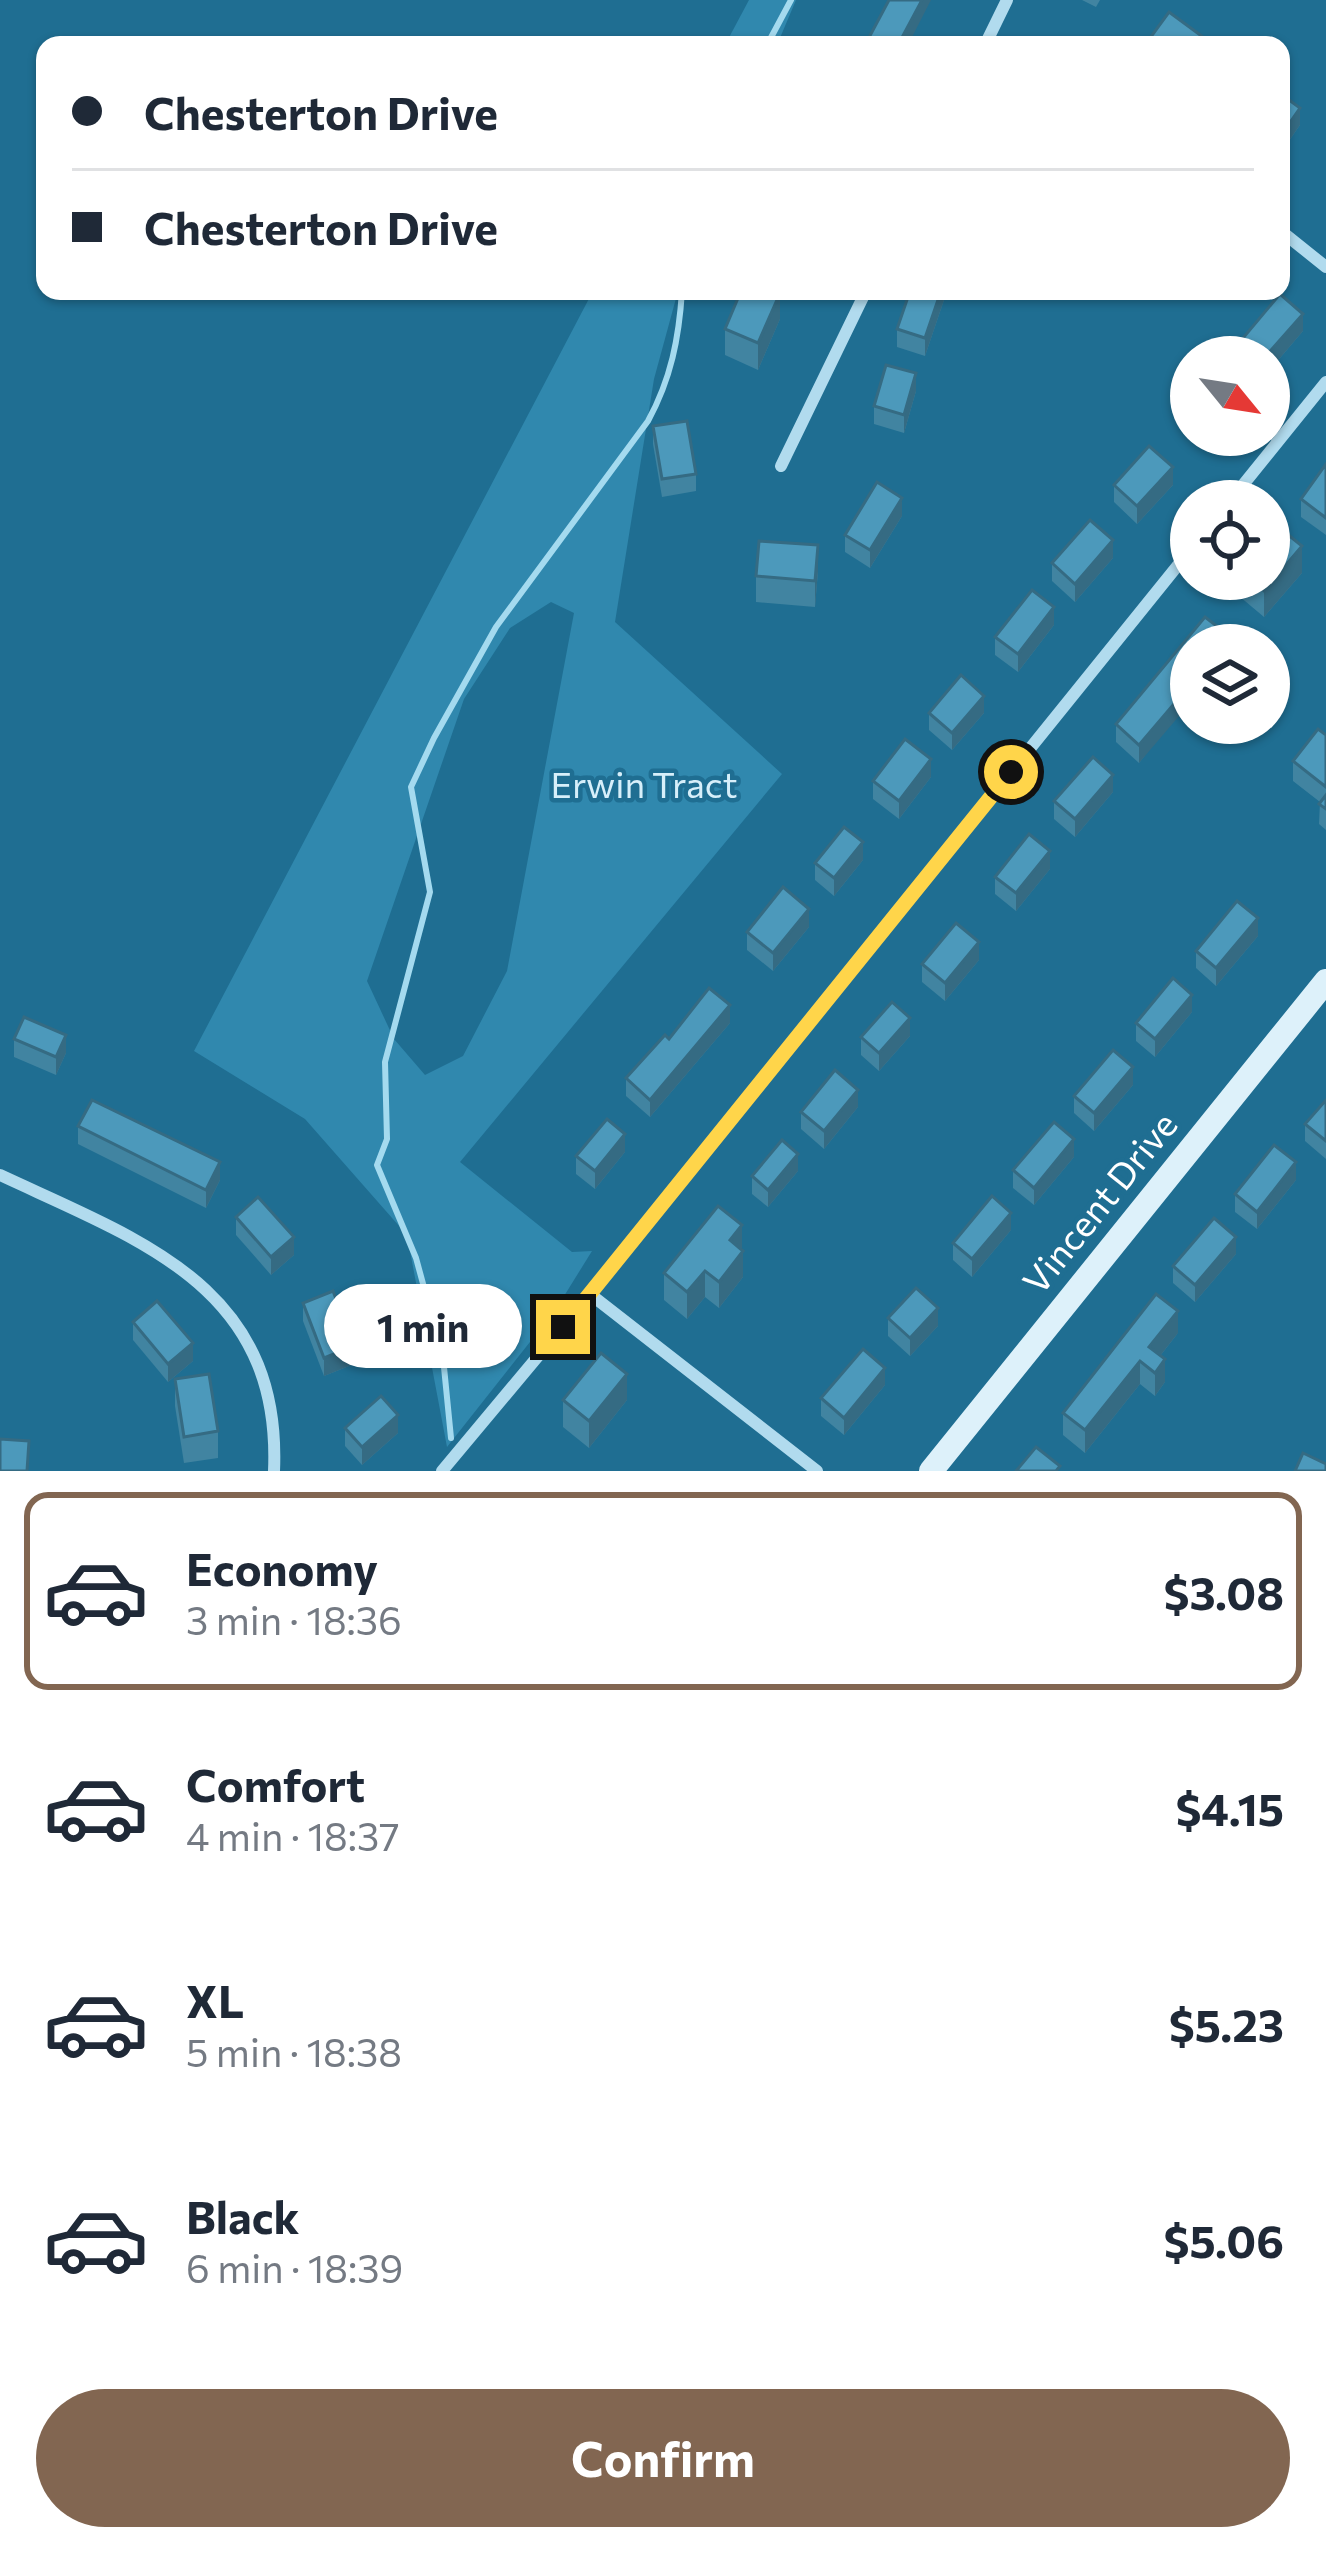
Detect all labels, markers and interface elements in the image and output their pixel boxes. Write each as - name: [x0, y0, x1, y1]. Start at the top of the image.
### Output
- text: Chesterton Drive: [144, 84, 498, 139]
- text: Chesterton Drive: [144, 199, 498, 254]
- north arrow: [1170, 336, 1290, 456]
- map controls: [1170, 336, 1290, 744]
- button: locate: [1170, 480, 1290, 600]
- button: layers: [1170, 624, 1290, 744]
- route start: [984, 745, 1038, 799]
- park label: Erwin Tract: [551, 761, 737, 805]
- street label: Vincent Drive: [1012, 1102, 1185, 1301]
- callout: 1 min: [323, 1285, 521, 1369]
- route end: [536, 1300, 590, 1354]
- text: 1 min: [377, 1302, 469, 1350]
- icon: car: [42, 1537, 150, 1645]
- text: Economy: [186, 1540, 378, 1595]
- text: $3.08: [1164, 1564, 1284, 1619]
- text: 3 min · 18:36: [186, 1595, 402, 1643]
- icon: car: [42, 1753, 150, 1861]
- text: Comfort: [186, 1756, 365, 1811]
- text: $4.15: [1176, 1780, 1284, 1835]
- text: 4 min · 18:37: [186, 1811, 400, 1859]
- icon: car: [42, 1969, 150, 2077]
- text: XL: [186, 1972, 244, 2027]
- text: $5.23: [1169, 1996, 1284, 2051]
- text: 5 min · 18:38: [186, 2027, 402, 2075]
- icon: car: [42, 2185, 150, 2293]
- text: Black: [186, 2188, 299, 2243]
- text: $5.06: [1164, 2212, 1284, 2267]
- text: 6 min · 18:39: [186, 2243, 403, 2291]
- button: Confirm: [36, 2389, 1290, 2527]

